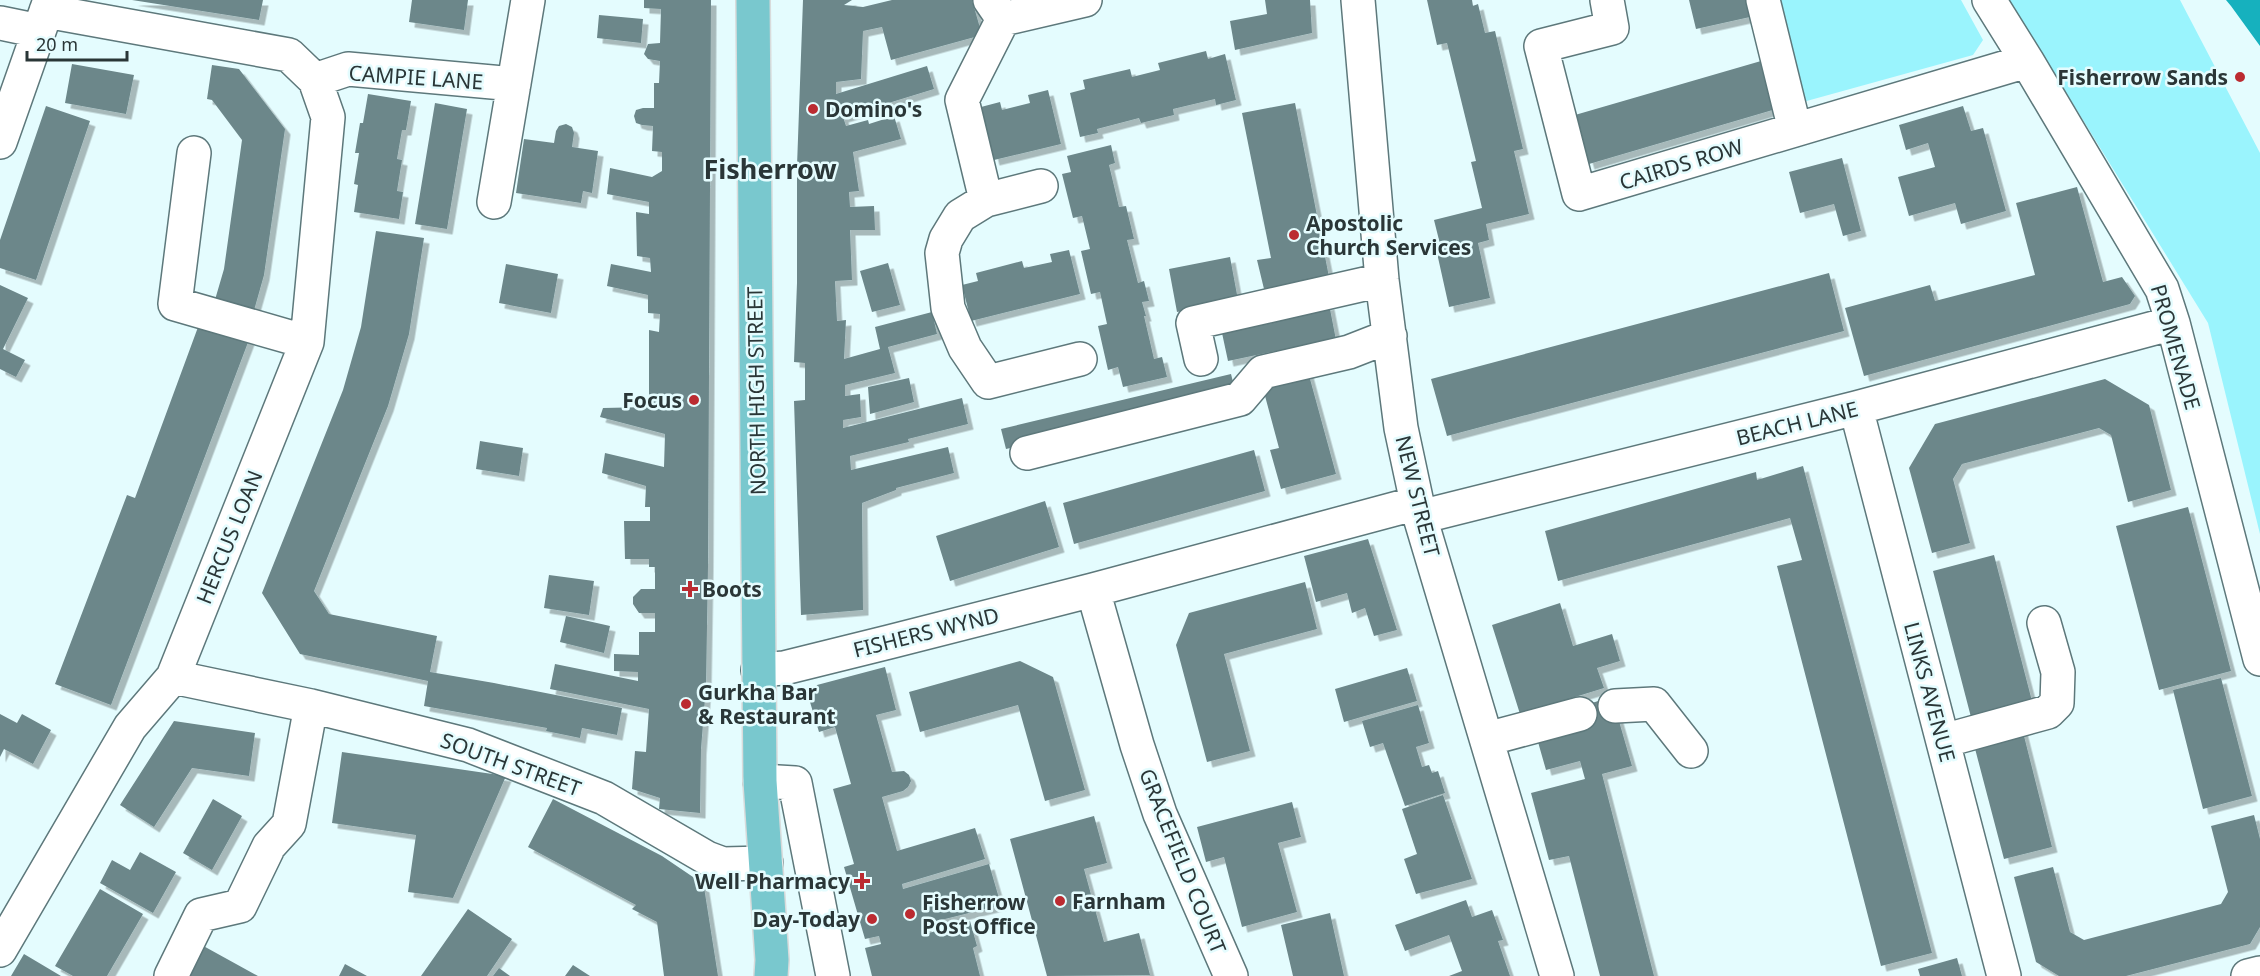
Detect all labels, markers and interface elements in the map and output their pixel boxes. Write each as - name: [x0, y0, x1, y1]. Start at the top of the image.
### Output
- scale bar: [27, 24, 128, 62]
- text: 20 m: [36, 32, 78, 56]
- street label: CAMPIE LANE: [348, 58, 484, 96]
- place label: Fisherrow Sands: [2057, 63, 2228, 91]
- marker: Fisherrow Sands: [2233, 70, 2247, 84]
- place label: Domino's: [825, 95, 922, 123]
- marker: Domino's: [806, 102, 820, 116]
- street label: CAIRDS ROW: [1616, 132, 1747, 196]
- district label: Fisherrow: [703, 150, 837, 187]
- place label: Apostolic Church Services: [1306, 209, 1471, 261]
- marker: Apostolic Church Services: [1287, 228, 1301, 242]
- street label: PROMENADE: [2145, 281, 2207, 413]
- street label: NORTH HIGH STREET: [740, 286, 772, 495]
- place label: Focus: [622, 386, 682, 414]
- marker: Focus: [687, 393, 701, 407]
- street label: BEACH LANE: [1733, 394, 1861, 452]
- street label: NEW STREET: [1389, 432, 1447, 560]
- street label: HERCUS LOAN: [189, 466, 269, 608]
- place label: Boots: [702, 575, 762, 603]
- marker: Boots: [683, 582, 697, 596]
- street label: FISHERS WYND: [850, 600, 1002, 664]
- street label: LINKS AVENUE: [1898, 619, 1962, 765]
- place label: Gurkha Bar & Restaurant: [698, 678, 836, 730]
- marker: Gurkha Bar & Restaurant: [679, 697, 693, 711]
- street label: SOUTH STREET: [437, 726, 585, 802]
- street label: GRACEFIELD COURT: [1133, 764, 1233, 958]
- place label: Well Pharmacy: [695, 867, 850, 895]
- marker: Well Pharmacy: [855, 874, 869, 888]
- place label: Farnham: [1072, 887, 1166, 915]
- place label: Fisherrow Post Office: [922, 888, 1036, 940]
- marker: Farnham: [1053, 894, 1067, 908]
- place label: Day-Today: [753, 905, 860, 933]
- marker: Fisherrow Post Office: [903, 907, 917, 921]
- marker: Day-Today: [865, 912, 879, 926]

